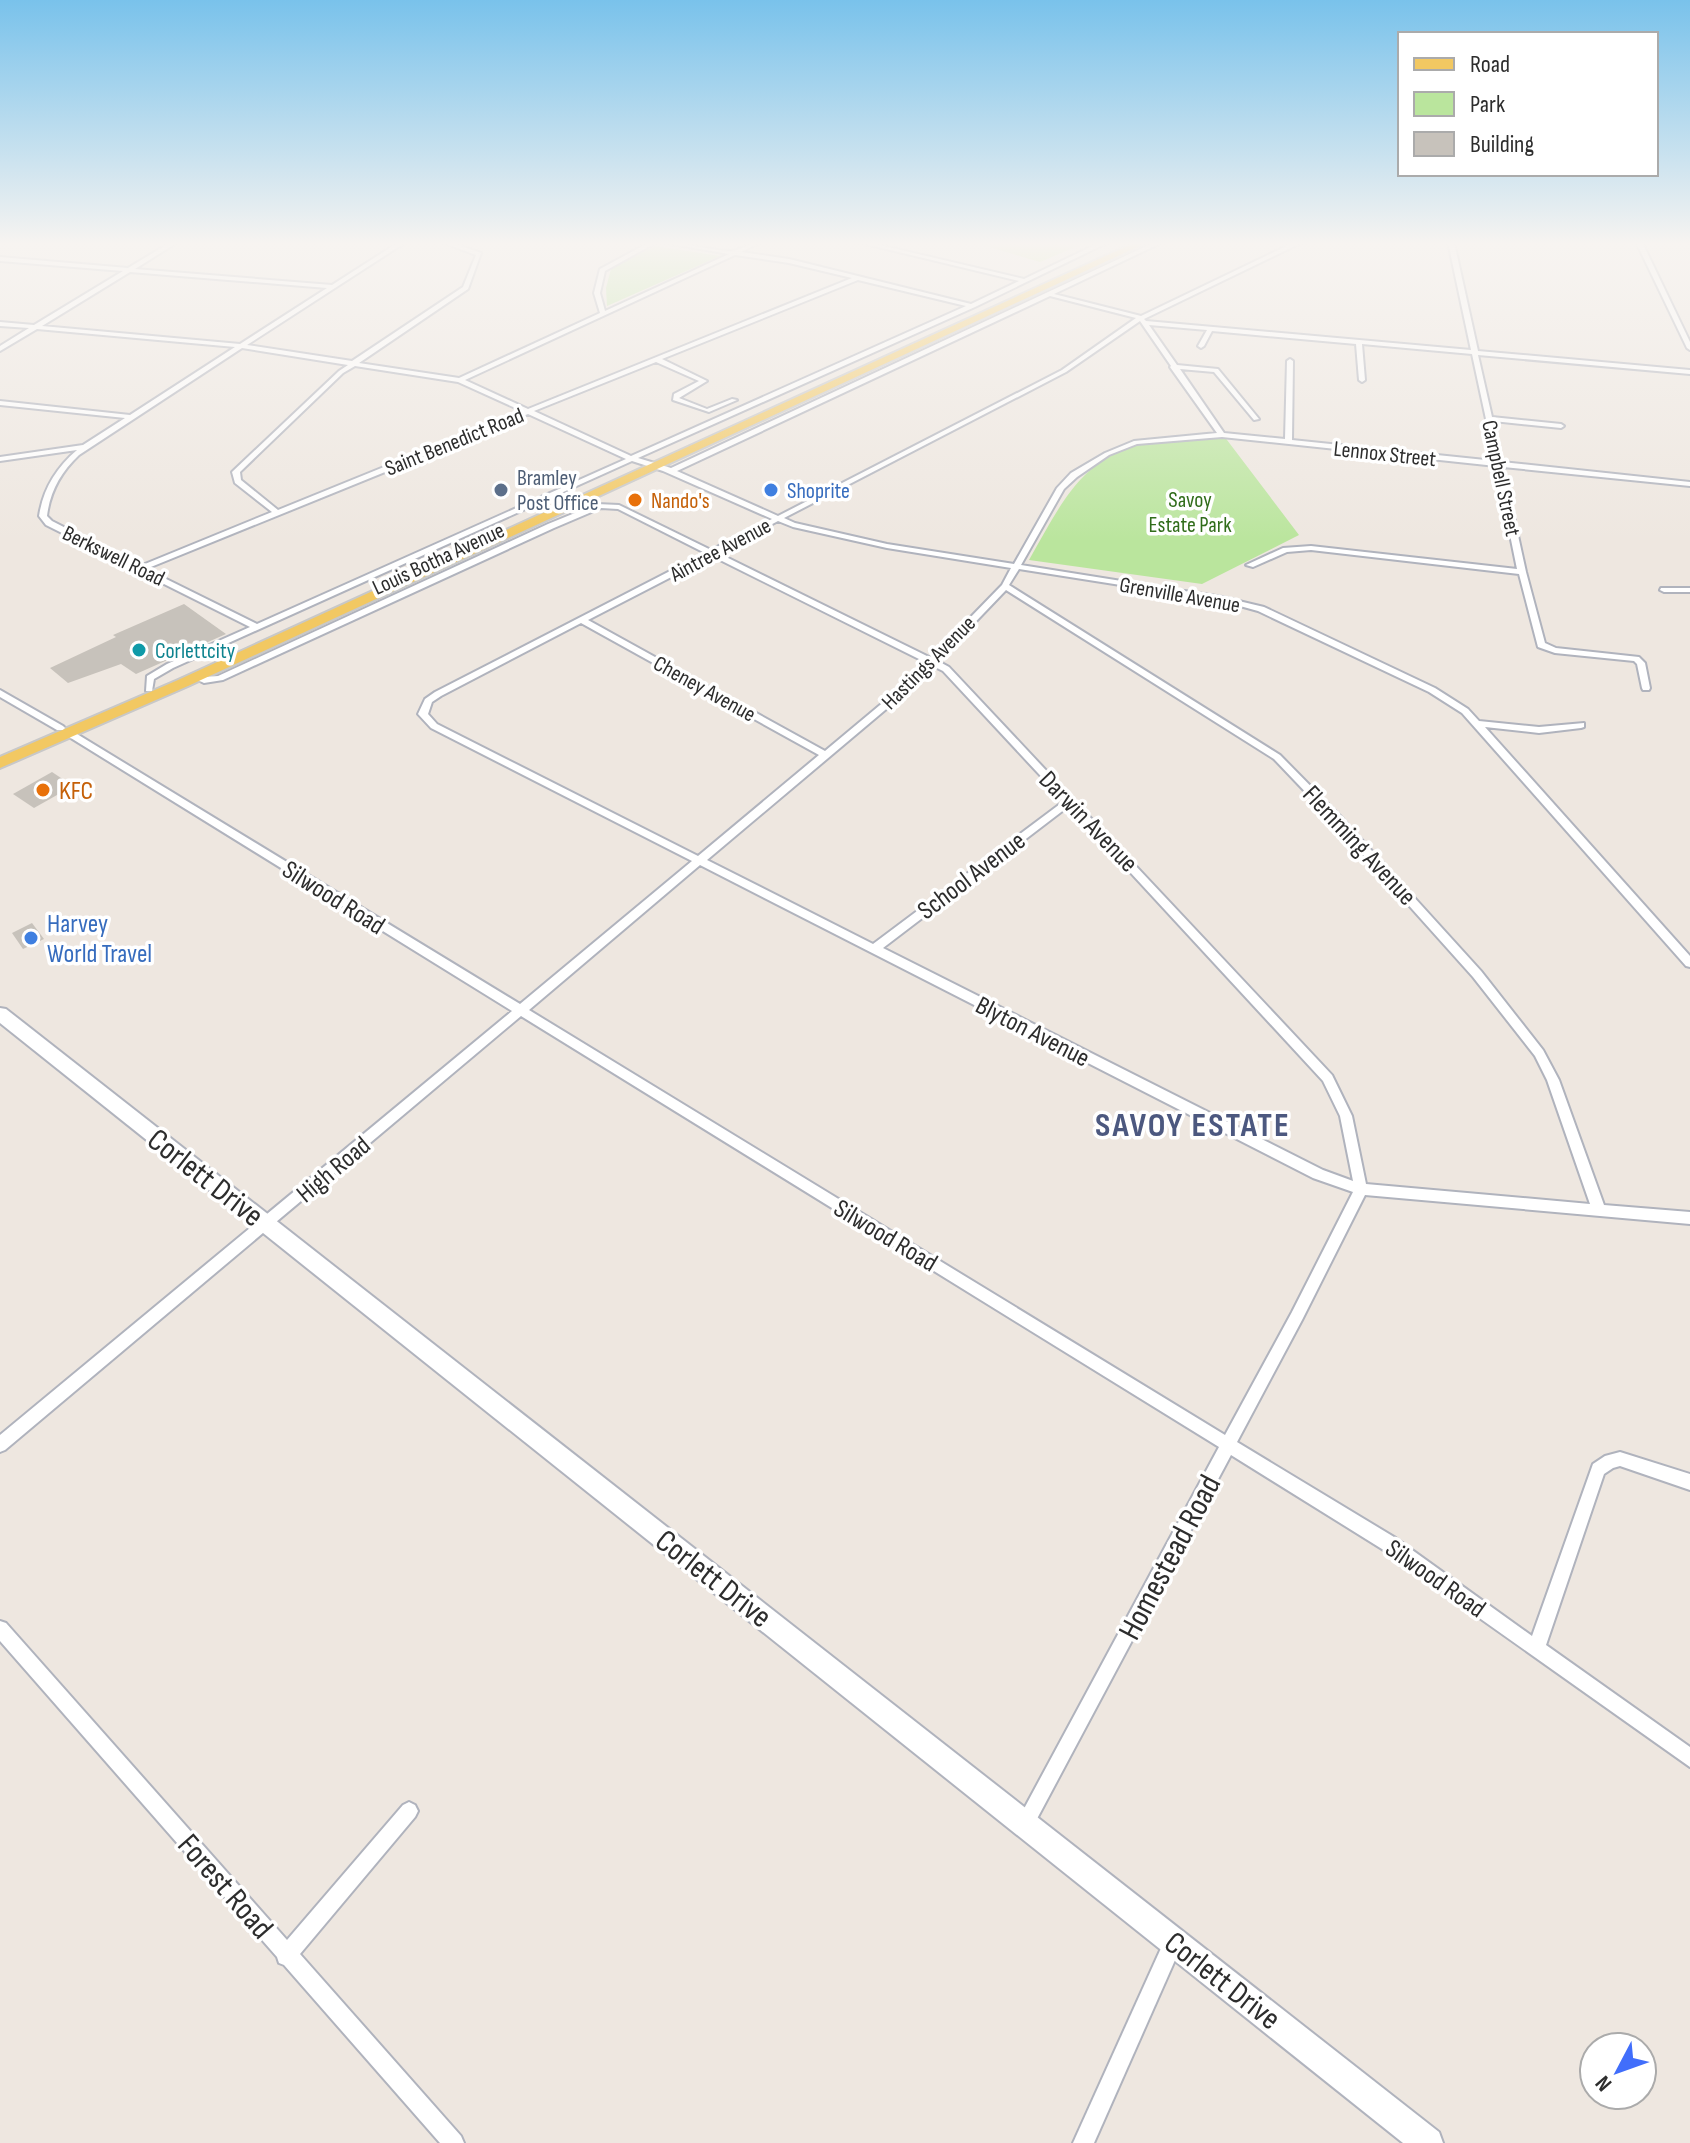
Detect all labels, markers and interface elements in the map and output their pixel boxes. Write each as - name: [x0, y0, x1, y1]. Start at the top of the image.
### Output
- legend: [1398, 32, 1658, 176]
- text: Road: [1470, 50, 1510, 79]
- text: Park: [1470, 90, 1505, 119]
- text: Building: [1470, 130, 1534, 159]
- street label: Saint Benedict Road: [381, 402, 528, 483]
- street label: Campbell Street: [1475, 418, 1526, 539]
- street label: Lennox Street: [1332, 436, 1438, 473]
- place label: Bramley Post Office: [517, 465, 599, 517]
- place label: Shoprite: [787, 478, 850, 505]
- marker: Bramley Post Office: [492, 481, 510, 499]
- marker: Shoprite: [762, 481, 780, 499]
- park label: Savoy Estate Park: [1148, 487, 1232, 539]
- place label: Nando's: [651, 488, 710, 515]
- marker: Nando's: [626, 491, 644, 509]
- street label: Aintree Avenue: [665, 512, 776, 589]
- street label: Louis Botha Avenue: [368, 517, 509, 602]
- street label: Berkswell Road: [58, 520, 169, 593]
- street label: Grenville Avenue: [1117, 572, 1242, 619]
- street label: Hastings Avenue: [876, 610, 982, 716]
- place label: Corlettcity: [155, 638, 236, 665]
- marker: Corlettcity: [130, 641, 148, 659]
- street label: Cheney Avenue: [648, 650, 760, 728]
- street label: Darwin Avenue: [1032, 765, 1144, 879]
- place label: KFC: [59, 776, 93, 807]
- street label: Flemming Avenue: [1296, 780, 1422, 912]
- marker: KFC: [34, 781, 52, 799]
- street label: School Avenue: [912, 826, 1032, 927]
- street label: Silwood Road: [276, 855, 390, 942]
- place label: Harvey World Travel: [47, 909, 152, 970]
- marker: Harvey World Travel: [22, 929, 40, 947]
- street label: Blyton Avenue: [970, 990, 1095, 1074]
- district label: SAVOY ESTATE: [1095, 1105, 1291, 1146]
- street label: Corlett Drive: [139, 1121, 271, 1236]
- street label: High Road: [291, 1130, 377, 1210]
- street label: Silwood Road: [828, 1193, 943, 1279]
- street label: Homestead Road: [1111, 1469, 1230, 1647]
- street label: Corlett Drive: [647, 1522, 779, 1637]
- street label: Silwood Road: [1379, 1534, 1491, 1625]
- street label: Forest Road: [169, 1827, 281, 1947]
- street label: Corlett Drive: [1156, 1924, 1288, 2039]
- north arrow: [1578, 2031, 1658, 2111]
- text: N: [1590, 2070, 1618, 2096]

